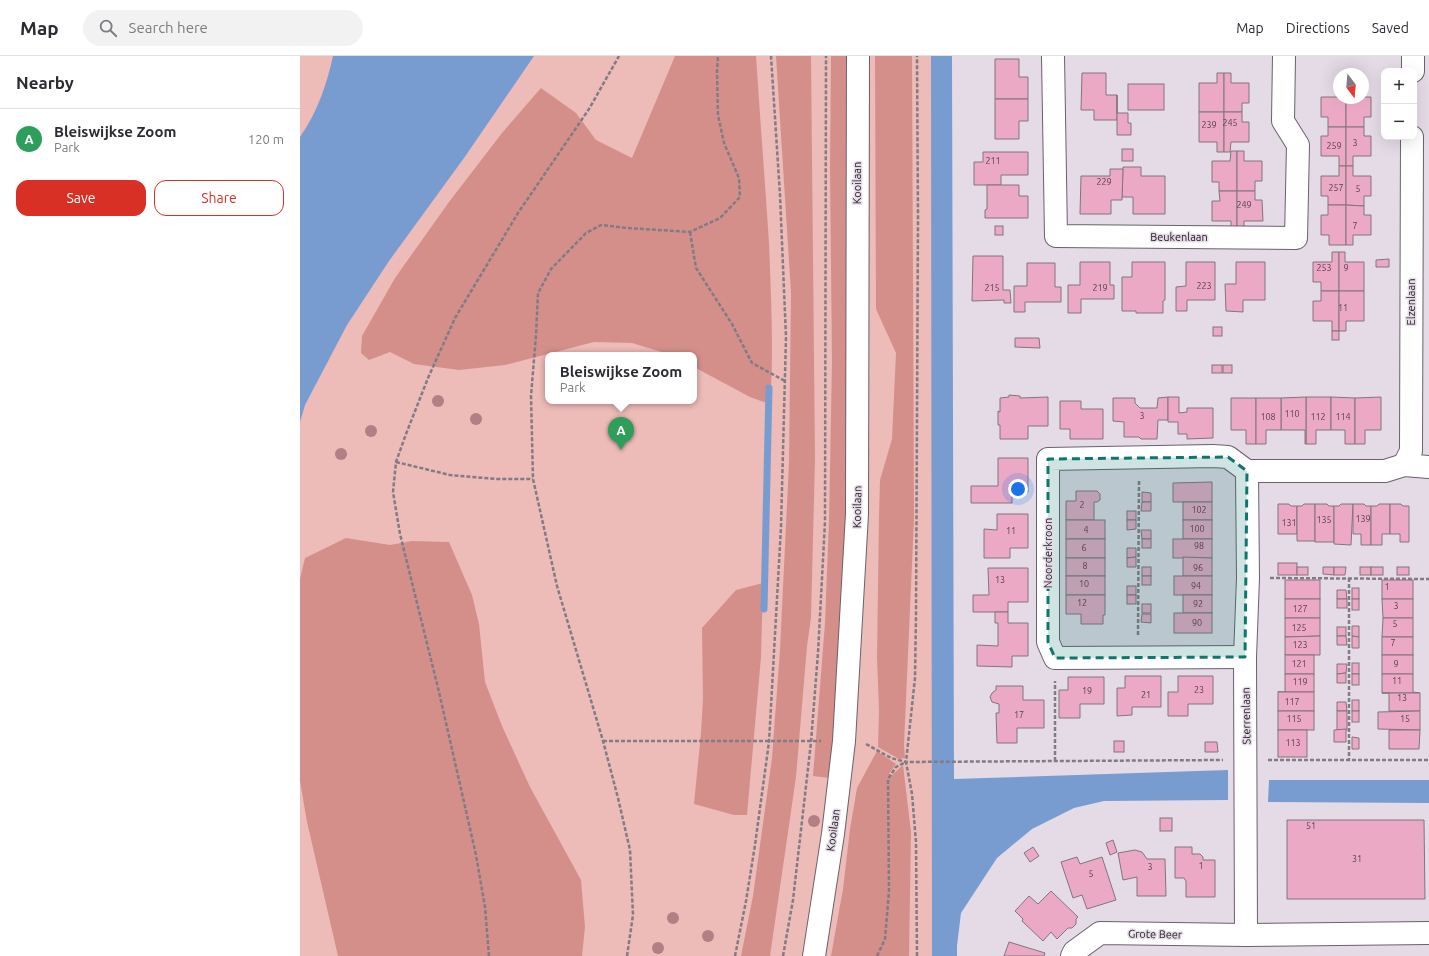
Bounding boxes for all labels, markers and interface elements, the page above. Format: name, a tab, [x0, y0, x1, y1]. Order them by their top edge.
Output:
search box	[83, 10, 363, 46]
text: Map	[20, 17, 59, 39]
icon: search	[97, 17, 119, 39]
text: Search here	[129, 19, 208, 36]
text: Map	[1236, 20, 1264, 36]
text: Directions	[1286, 20, 1350, 36]
text: Saved	[1372, 20, 1409, 36]
north arrow	[1333, 68, 1369, 104]
map controls	[1381, 68, 1417, 140]
button: +	[1381, 68, 1417, 104]
text: Nearby	[16, 73, 74, 92]
button: −	[1381, 104, 1417, 140]
house number: 245	[1222, 118, 1238, 128]
house number: 239	[1201, 120, 1217, 130]
text: Bleiswijkse Zoom	[54, 123, 176, 140]
text: A	[24, 132, 34, 146]
text: 120 m	[248, 132, 284, 146]
house number: 3	[1352, 138, 1358, 148]
text: Park	[54, 140, 80, 154]
house number: 259	[1326, 141, 1342, 151]
house number: 211	[985, 156, 1001, 166]
street label: Kooilaan	[851, 162, 863, 204]
house number: 229	[1096, 177, 1112, 187]
button: Save	[16, 180, 146, 216]
button: Share	[154, 180, 284, 216]
house number: 257	[1328, 183, 1344, 193]
house number: 5	[1355, 184, 1361, 194]
house number: 249	[1236, 200, 1252, 210]
house number: 7	[1352, 221, 1358, 231]
street label: Beukenlaan	[1150, 231, 1208, 243]
house number: 253	[1316, 263, 1332, 273]
house number: 9	[1343, 263, 1349, 273]
street label: Elzenlaan	[1405, 279, 1417, 325]
house number: 223	[1196, 281, 1212, 291]
house number: 215	[984, 283, 1000, 293]
house number: 219	[1092, 283, 1108, 293]
house number: 11	[1338, 303, 1348, 313]
popup	[545, 352, 697, 404]
text: Bleiswijkse Zoom	[560, 363, 682, 380]
text: Park	[560, 380, 586, 394]
house number: 110	[1284, 409, 1300, 419]
house number: 3	[1139, 411, 1145, 421]
house number: 108	[1260, 412, 1276, 422]
house number: 112	[1310, 412, 1326, 422]
house number: 114	[1335, 412, 1351, 422]
pin: A	[608, 417, 634, 450]
your location	[1008, 479, 1028, 499]
street label: Kooilaan	[851, 486, 863, 528]
house number: 2	[1079, 500, 1085, 510]
house number: 102	[1191, 505, 1207, 515]
house number: 139	[1355, 514, 1371, 524]
house number: 135	[1316, 515, 1332, 525]
street label: Noorderkroon	[1042, 518, 1054, 588]
house number: 131	[1281, 518, 1297, 528]
house number: 100	[1189, 524, 1205, 534]
house number: 4	[1083, 525, 1089, 535]
house number: 11	[1006, 526, 1016, 536]
house number: 98	[1194, 541, 1204, 551]
house number: 6	[1081, 543, 1087, 553]
house number: 8	[1082, 561, 1088, 571]
house number: 96	[1193, 563, 1203, 573]
house number: 13	[995, 575, 1005, 585]
house number: 10	[1079, 579, 1089, 589]
house number: 94	[1191, 581, 1201, 591]
house number: 1	[1384, 582, 1390, 592]
house number: 12	[1077, 598, 1087, 608]
house number: 92	[1193, 599, 1203, 609]
house number: 3	[1393, 601, 1399, 611]
house number: 127	[1292, 604, 1308, 614]
house number: 90	[1192, 618, 1202, 628]
house number: 5	[1392, 619, 1398, 629]
house number: 125	[1291, 623, 1307, 633]
house number: 7	[1390, 638, 1396, 648]
house number: 123	[1292, 640, 1308, 650]
house number: 121	[1291, 659, 1307, 669]
house number: 9	[1393, 659, 1399, 669]
house number: 11	[1392, 676, 1402, 686]
house number: 119	[1292, 677, 1308, 687]
house number: 23	[1194, 685, 1204, 695]
house number: 19	[1082, 686, 1092, 696]
street label: Sterrenlaan	[1240, 687, 1252, 745]
house number: 21	[1141, 690, 1151, 700]
house number: 13	[1397, 693, 1407, 703]
house number: 117	[1284, 697, 1300, 707]
house number: 17	[1014, 710, 1024, 720]
house number: 115	[1286, 714, 1302, 724]
house number: 15	[1400, 714, 1410, 724]
house number: 113	[1285, 738, 1301, 748]
street label: Kooilaan	[824, 808, 842, 852]
house number: 51	[1306, 821, 1316, 831]
house number: 31	[1352, 854, 1362, 864]
house number: 1	[1198, 861, 1204, 871]
house number: 3	[1147, 862, 1153, 872]
house number: 5	[1088, 869, 1094, 879]
street label: Grote Beer	[1128, 928, 1183, 940]

